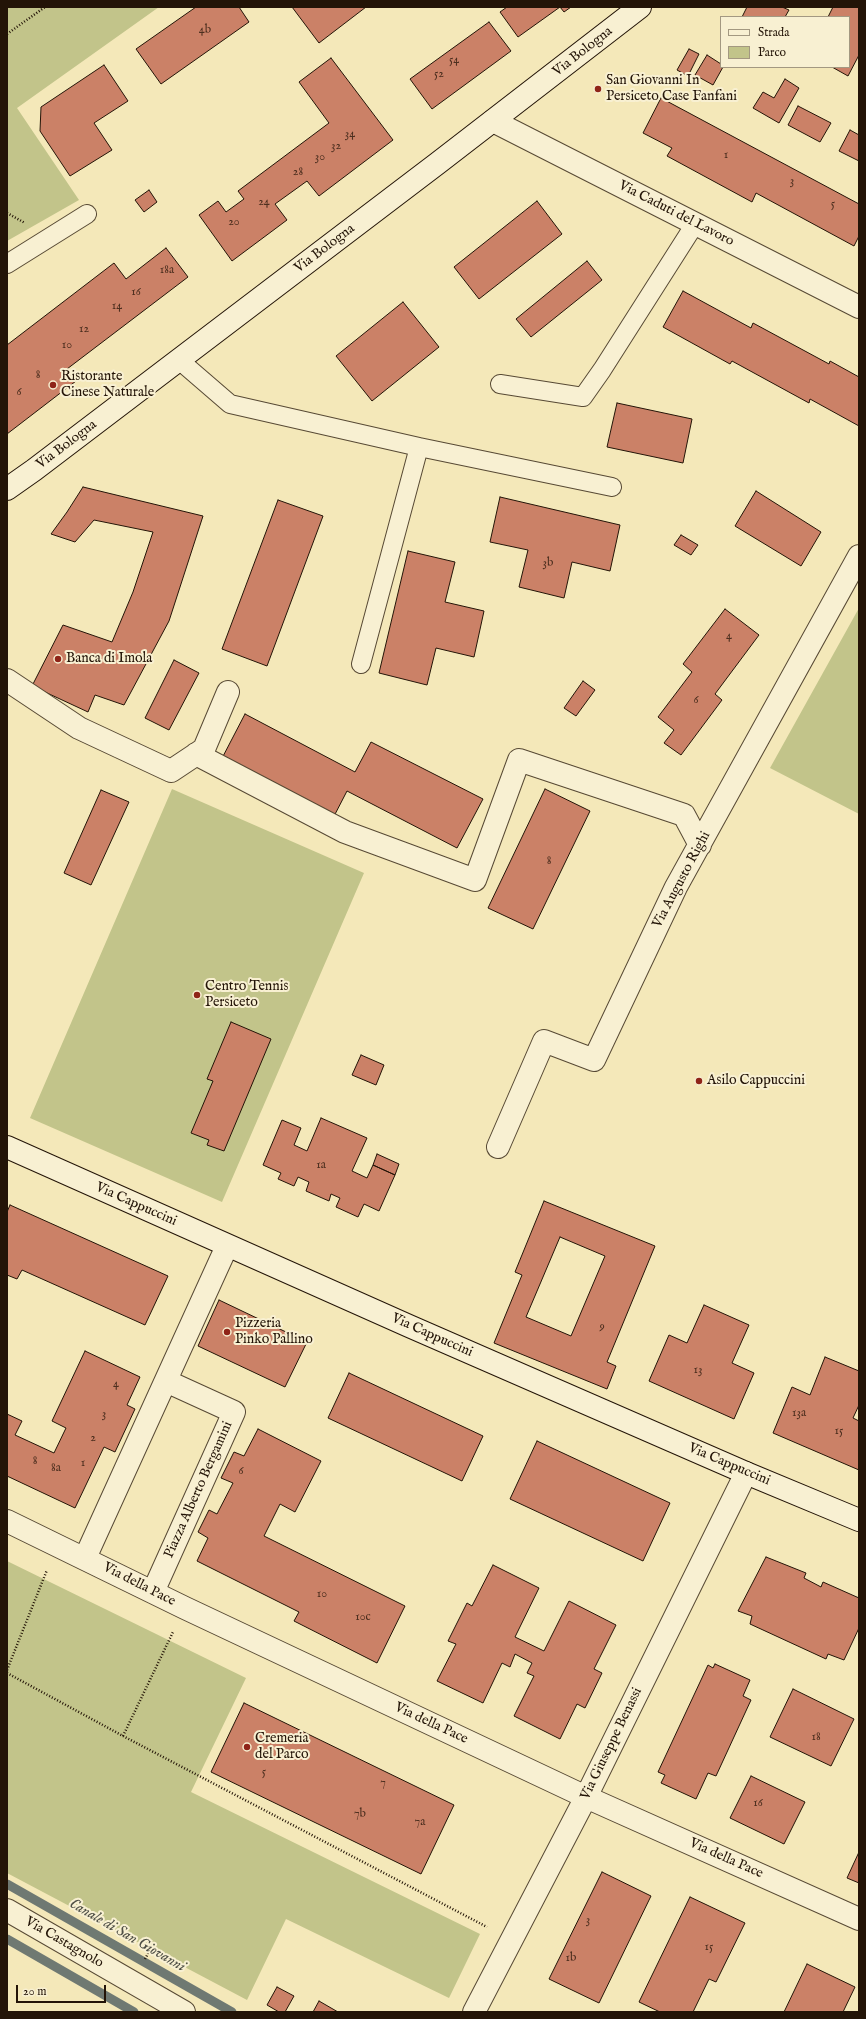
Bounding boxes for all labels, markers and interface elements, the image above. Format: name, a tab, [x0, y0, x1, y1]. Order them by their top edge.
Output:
legend	[720, 16, 850, 68]
street label: Via Bologna	[550, 23, 616, 81]
house number: 4b	[199, 24, 211, 38]
text: Strada	[758, 25, 789, 40]
text: Parco	[758, 45, 786, 60]
house number: 54	[449, 54, 459, 68]
house number: 52	[434, 68, 444, 82]
place label: San Giovanni In Persiceto Case Fanfani	[606, 73, 737, 106]
marker: San Giovanni In Persiceto Case Fanfani	[593, 84, 603, 94]
house number: 34	[345, 128, 355, 142]
house number: 32	[331, 140, 341, 154]
house number: 1	[724, 149, 728, 163]
house number: 30	[315, 151, 325, 165]
house number: 28	[293, 166, 303, 180]
house number: 3	[790, 175, 794, 189]
street label: Via Caduti del Lavoro	[615, 178, 737, 250]
house number: 24	[258, 196, 270, 210]
house number: 5	[831, 198, 835, 212]
house number: 20	[228, 216, 240, 230]
street label: Via Bologna	[292, 221, 358, 277]
house number: 18a	[160, 264, 174, 278]
house number: 16	[131, 286, 141, 300]
house number: 14	[112, 300, 122, 314]
house number: 12	[79, 323, 89, 337]
house number: 10	[62, 339, 72, 353]
house number: 8	[36, 369, 40, 383]
place label: Ristorante Cinese Naturale	[61, 369, 154, 402]
marker: Ristorante Cinese Naturale	[48, 380, 58, 390]
house number: 6	[16, 386, 22, 400]
street label: Via Bologna	[34, 417, 100, 473]
house number: 3b	[543, 557, 553, 571]
house number: 4	[726, 630, 732, 644]
place label: Banca di Imola	[66, 651, 152, 667]
marker: Banca di Imola	[53, 654, 63, 664]
house number: 6	[693, 694, 699, 708]
street label: Via Augusto Righi	[649, 829, 715, 931]
house number: 8	[547, 855, 551, 869]
place label: Centro Tennis Persiceto	[205, 979, 288, 1012]
marker: Centro Tennis Persiceto	[192, 990, 202, 1000]
place label: Asilo Cappuccini	[707, 1073, 805, 1089]
marker: Asilo Cappuccini	[694, 1076, 704, 1086]
house number: 1a	[316, 1159, 326, 1173]
street label: Via Cappuccini	[93, 1180, 179, 1230]
street label: Via Cappuccini	[389, 1311, 475, 1361]
place label: Pizzeria Pinko Pallino	[235, 1316, 313, 1348]
house number: 9	[599, 1321, 605, 1335]
marker: Pizzeria Pinko Pallino	[222, 1327, 232, 1337]
house number: 13	[694, 1364, 702, 1378]
house number: 4	[113, 1378, 119, 1392]
house number: 13a	[792, 1407, 806, 1421]
house number: 3	[102, 1408, 106, 1422]
street label: Piazza Alberto Bergamini	[161, 1419, 237, 1561]
house number: 15	[835, 1425, 843, 1439]
house number: 2	[90, 1432, 96, 1446]
street label: Via Cappuccini	[685, 1440, 773, 1490]
house number: 8	[33, 1455, 37, 1469]
house number: 1	[81, 1457, 85, 1471]
house number: 8a	[51, 1462, 61, 1476]
house number: 6	[238, 1465, 244, 1479]
street label: Via della Pace	[100, 1560, 178, 1610]
house number: 10	[317, 1588, 327, 1602]
house number: 10c	[355, 1611, 371, 1625]
street label: Via Giuseppe Benassi	[578, 1685, 646, 1803]
street label: Via della Pace	[392, 1700, 470, 1748]
place label: Cremeria del Parco	[255, 1731, 309, 1764]
house number: 18	[811, 1731, 821, 1745]
marker: Cremeria del Parco	[242, 1742, 252, 1752]
house number: 5	[262, 1766, 266, 1780]
house number: 7	[380, 1777, 386, 1791]
house number: 16	[753, 1797, 763, 1811]
house number: 7b	[354, 1808, 366, 1822]
house number: 7a	[415, 1816, 425, 1830]
street label: Via della Pace	[686, 1835, 766, 1883]
water label: Canale di San Giovanni	[66, 1895, 188, 1977]
street label: Via Castagnolo	[22, 1914, 106, 1972]
house number: 3	[586, 1914, 590, 1928]
house number: 15	[705, 1941, 713, 1955]
house number: 1b	[566, 1952, 576, 1966]
scale bar	[18, 1977, 108, 2003]
text: 20 m	[23, 1984, 46, 1999]

